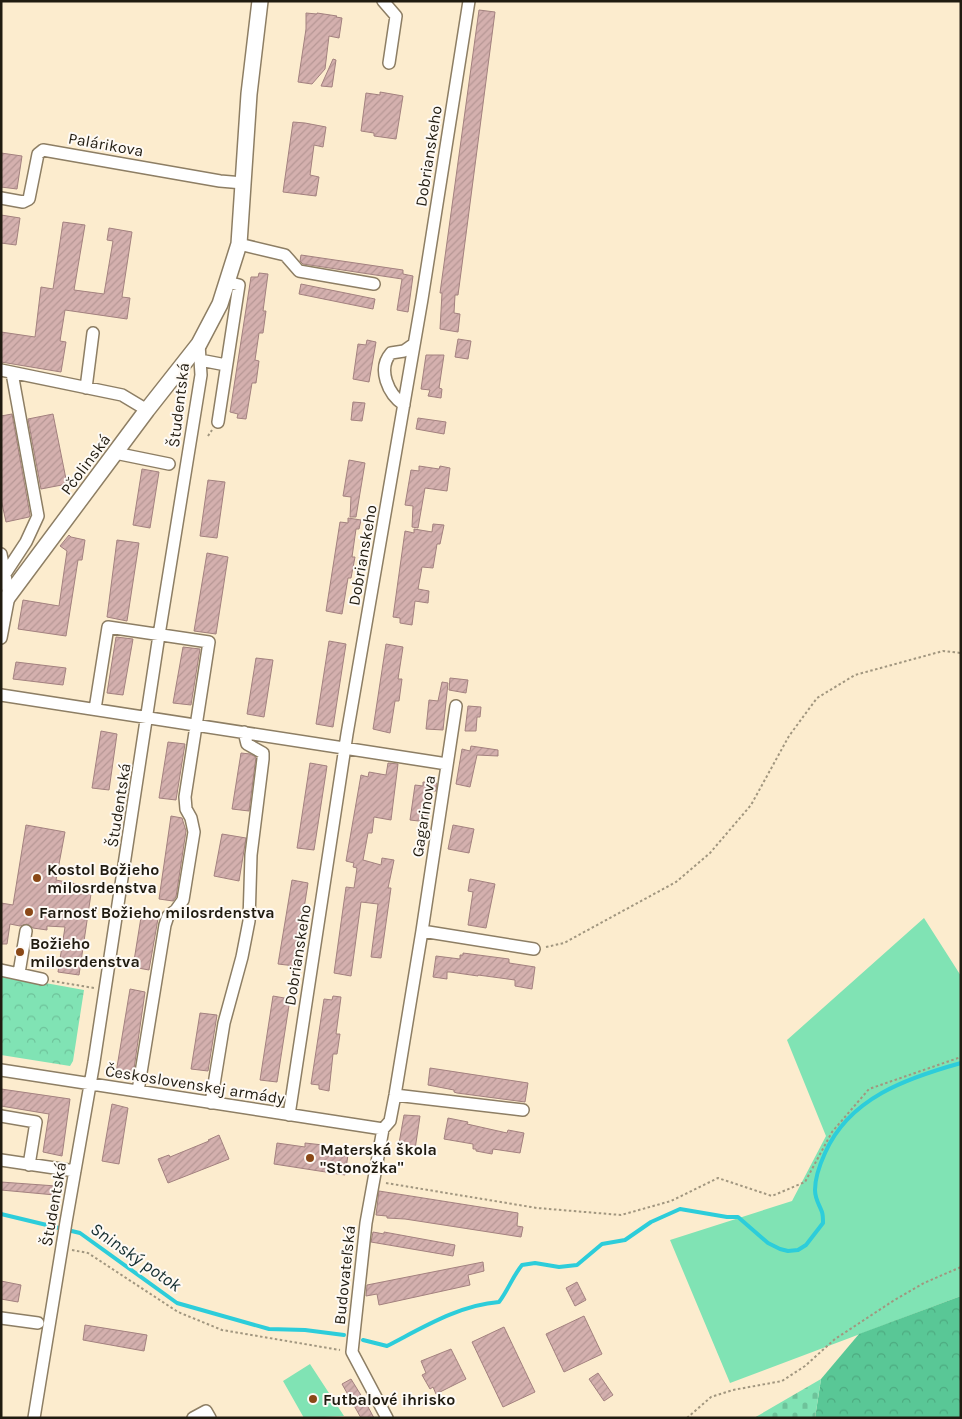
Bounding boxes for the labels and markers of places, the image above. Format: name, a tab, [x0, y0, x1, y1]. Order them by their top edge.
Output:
place label: Kostol Božieho milosrdenstva	[47, 860, 159, 897]
marker: Kostol Božieho milosrdenstva	[31, 872, 43, 884]
place label: Farnosť Božieho milosrdenstva	[39, 903, 275, 922]
marker: Farnosť Božieho milosrdenstva	[23, 906, 35, 918]
place label: Božieho milosrdenstva	[30, 934, 140, 971]
marker: Božieho milosrdenstva	[14, 946, 26, 958]
place label: Materská škola "Stonožka"	[320, 1140, 437, 1177]
marker: Materská škola "Stonožka"	[304, 1152, 316, 1164]
place label: Futbalové ihrisko	[323, 1390, 455, 1409]
marker: Futbalové ihrisko	[307, 1393, 319, 1405]

